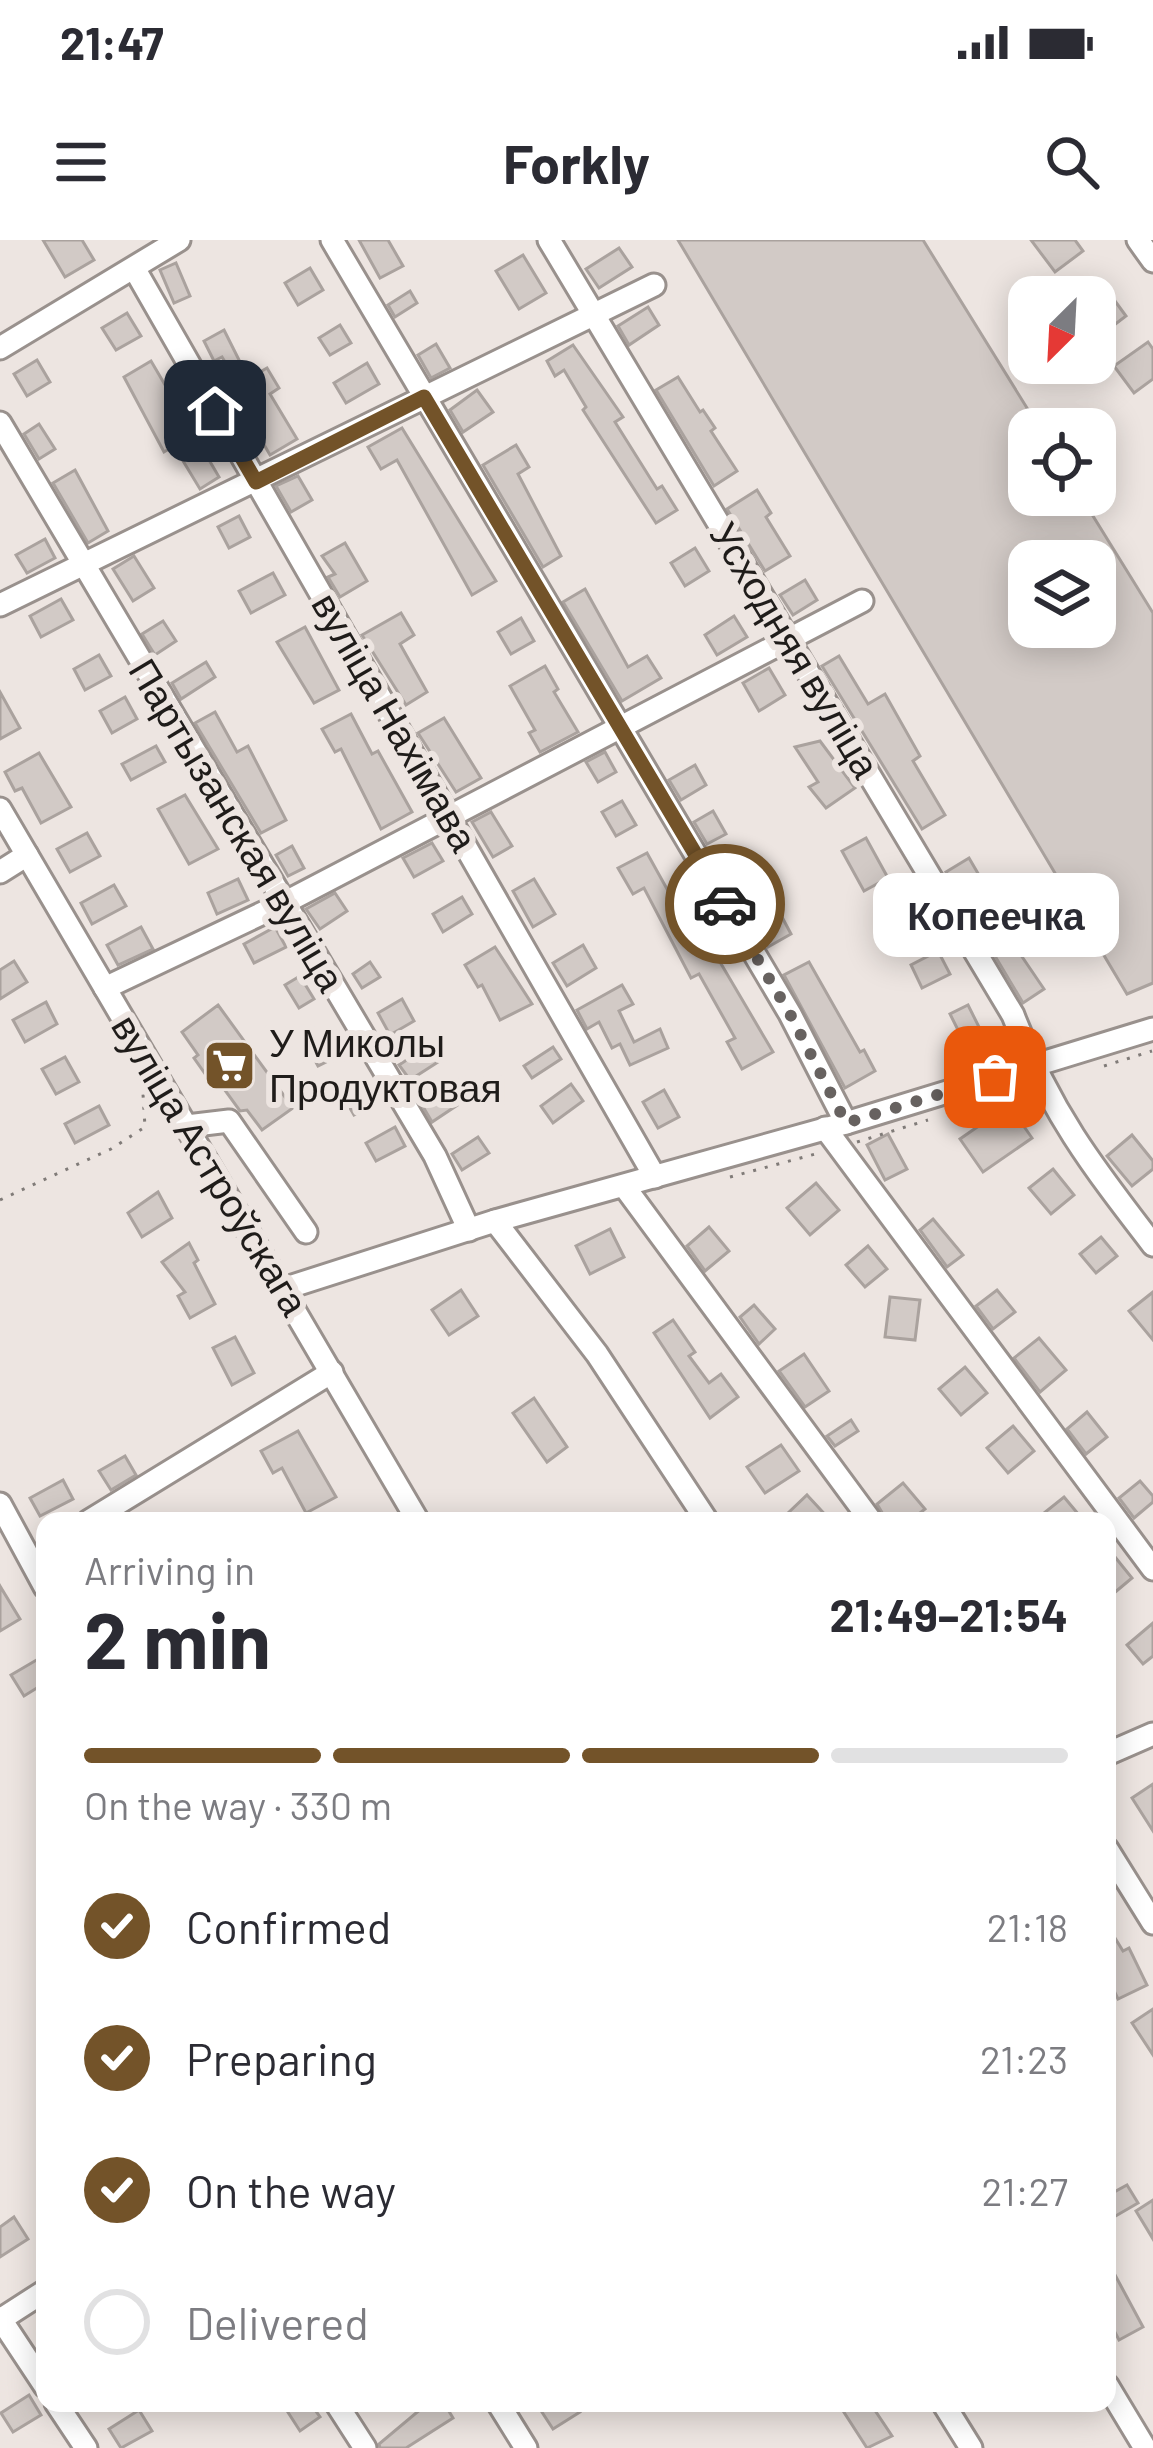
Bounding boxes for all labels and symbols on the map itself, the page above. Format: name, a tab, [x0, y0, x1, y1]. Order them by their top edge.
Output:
north arrow	[1008, 276, 1116, 384]
pin	[164, 360, 266, 462]
street label: Усходняя вуліца	[701, 513, 891, 786]
street label: вуліца Нахімава	[303, 584, 489, 859]
street label: Партызанская вуліца	[120, 649, 356, 999]
courier	[665, 844, 785, 964]
callout: Копеечка	[872, 873, 1118, 957]
street label: вуліца Астроўскага	[103, 1005, 320, 1323]
place label: У Миколы Продуктовая	[269, 1018, 502, 1110]
pin	[944, 1026, 1046, 1128]
supermarket icon: У Миколы Продуктовая	[202, 1037, 258, 1093]

